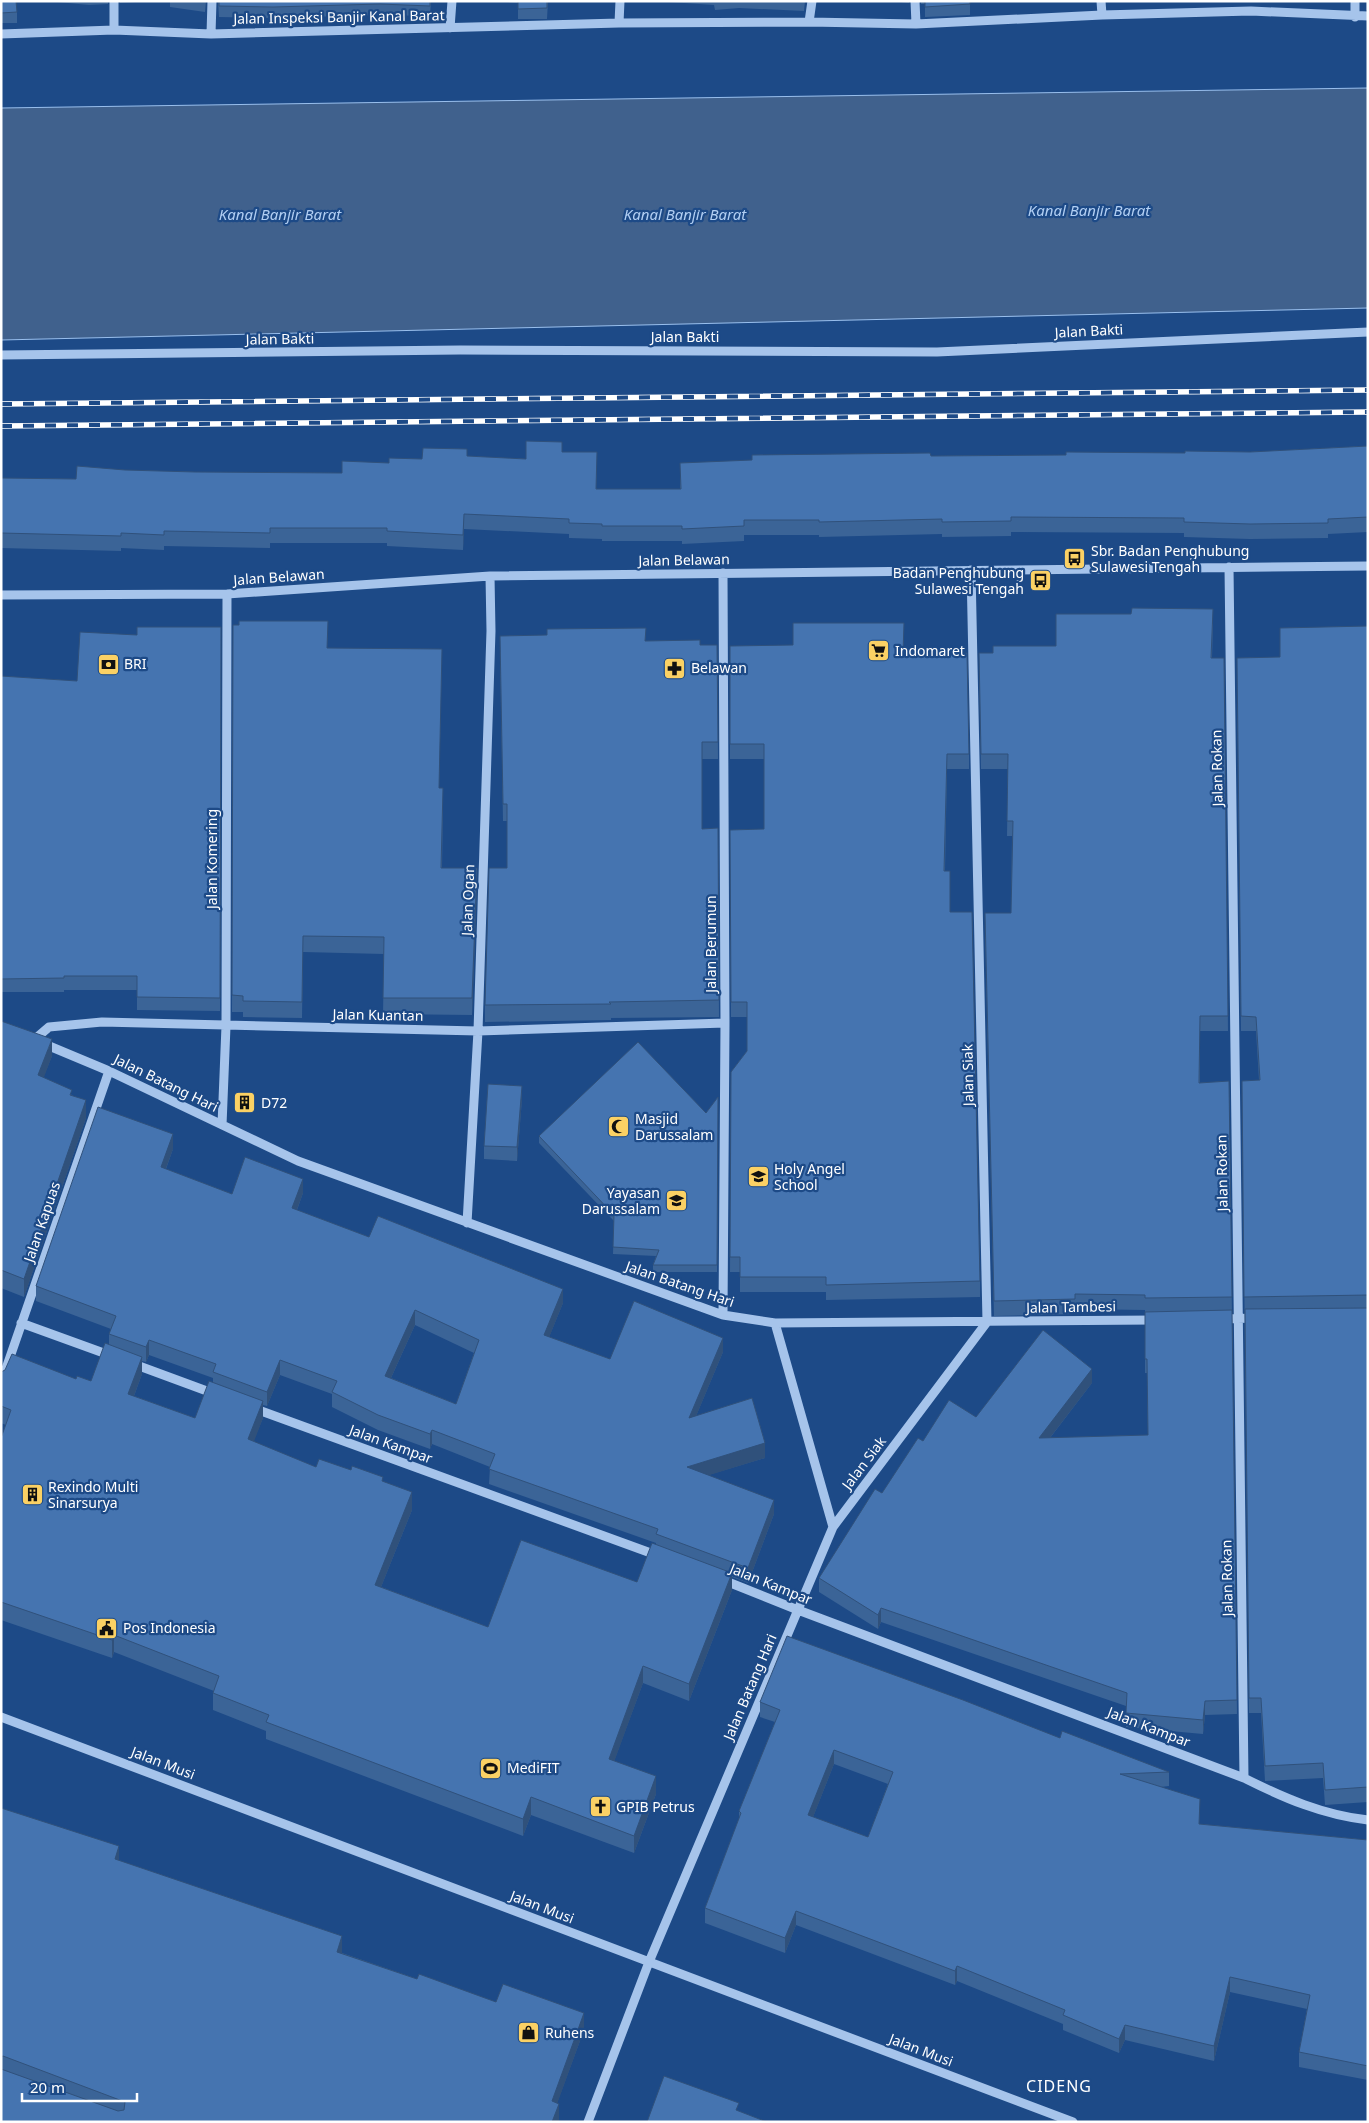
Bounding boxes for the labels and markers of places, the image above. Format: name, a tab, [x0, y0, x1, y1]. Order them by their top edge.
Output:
place label: Sbr. Badan Penghubung Sulawesi Tengah	[1091, 541, 1249, 576]
bus stop icon: Sbr. Badan Penghubung Sulawesi Tengah	[1063, 547, 1087, 571]
place label: Badan Penghubung Sulawesi Tengah	[893, 563, 1024, 598]
bus stop icon: Badan Penghubung Sulawesi Tengah	[1028, 569, 1052, 593]
supermarket icon: Indomaret	[867, 639, 891, 663]
place label: Indomaret	[895, 641, 965, 660]
bank icon: BRI	[96, 652, 120, 676]
place label: BRI	[124, 654, 147, 673]
pharmacy icon: Belawan	[663, 656, 687, 680]
place label: Belawan	[691, 658, 747, 677]
building icon: D72	[233, 1091, 257, 1115]
place label: D72	[261, 1093, 287, 1112]
place label: Masjid Darussalam	[635, 1109, 713, 1144]
mosque icon: Masjid Darussalam	[607, 1115, 631, 1139]
place label: Holy Angel School	[774, 1159, 845, 1194]
school or university icon: Holy Angel School	[746, 1165, 770, 1189]
place label: Yayasan Darussalam	[582, 1183, 660, 1218]
school or university icon: Yayasan Darussalam	[664, 1189, 688, 1213]
place label: Rexindo Multi Sinarsurya	[48, 1477, 138, 1512]
building icon: Rexindo Multi Sinarsurya	[20, 1483, 44, 1507]
public building icon: Pos Indonesia	[95, 1616, 119, 1640]
place label: Pos Indonesia	[123, 1618, 215, 1637]
sports icon: MediFIT	[479, 1756, 503, 1780]
place label: MediFIT	[507, 1758, 560, 1777]
church icon: GPIB Petrus	[588, 1795, 612, 1819]
place label: GPIB Petrus	[616, 1797, 695, 1816]
shop icon: Ruhens	[517, 2021, 541, 2045]
place label: Ruhens	[545, 2023, 595, 2042]

